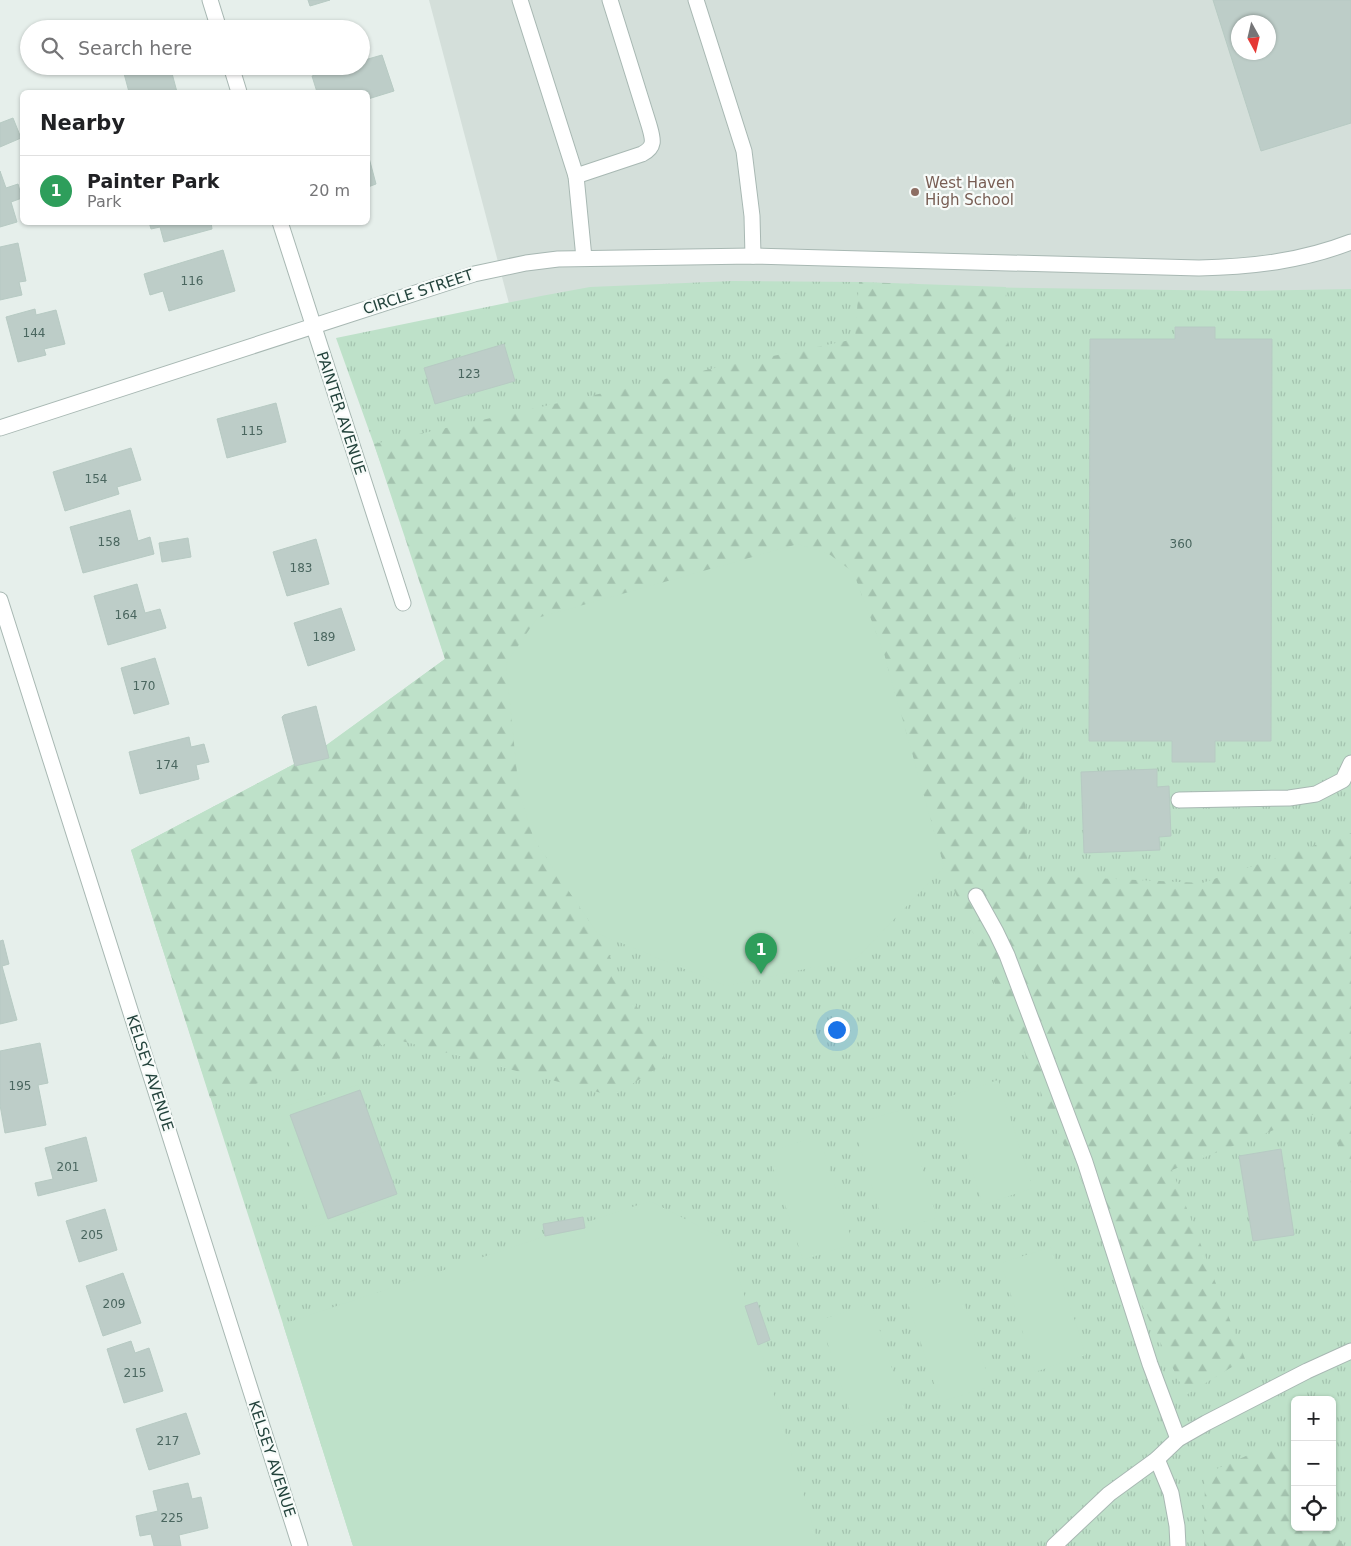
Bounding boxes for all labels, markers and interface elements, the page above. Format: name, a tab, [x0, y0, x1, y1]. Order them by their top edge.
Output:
north arrow	[1231, 15, 1276, 60]
search box	[20, 20, 370, 75]
icon: search	[38, 34, 66, 62]
text: Search here	[78, 37, 192, 59]
text: Nearby	[40, 111, 125, 135]
text: Painter Park	[87, 170, 219, 192]
place label: West Haven High School	[925, 174, 1015, 209]
text: 1	[50, 181, 62, 200]
text: 20 m	[309, 181, 350, 200]
marker: West Haven High School	[909, 186, 921, 198]
text: Park	[87, 192, 122, 211]
street label: CIRCLE STREET	[361, 265, 476, 318]
house number: 116	[181, 274, 203, 288]
house number: 144	[23, 326, 45, 340]
street label: PAINTER AVENUE	[313, 349, 369, 477]
house number: 123	[458, 367, 480, 381]
house number: 115	[241, 424, 263, 438]
house number: 154	[85, 472, 107, 486]
house number: 158	[98, 535, 120, 549]
house number: 360	[1170, 537, 1192, 551]
house number: 183	[290, 561, 312, 575]
house number: 164	[115, 608, 137, 622]
house number: 189	[313, 630, 335, 644]
house number: 170	[133, 679, 155, 693]
house number: 174	[156, 758, 178, 772]
pin: 1	[745, 933, 777, 974]
street label: KELSEY AVENUE	[123, 1013, 177, 1133]
your location	[824, 1017, 850, 1043]
house number: 195	[9, 1079, 31, 1093]
house number: 201	[57, 1160, 79, 1174]
house number: 205	[81, 1228, 103, 1242]
house number: 209	[103, 1297, 125, 1311]
house number: 215	[124, 1366, 146, 1380]
map controls	[1291, 1396, 1336, 1531]
button: +	[1291, 1396, 1336, 1441]
street label: KELSEY AVENUE	[245, 1399, 299, 1519]
house number: 217	[157, 1434, 179, 1448]
button: −	[1291, 1441, 1336, 1486]
button: locate	[1291, 1486, 1336, 1531]
house number: 225	[161, 1511, 183, 1525]

